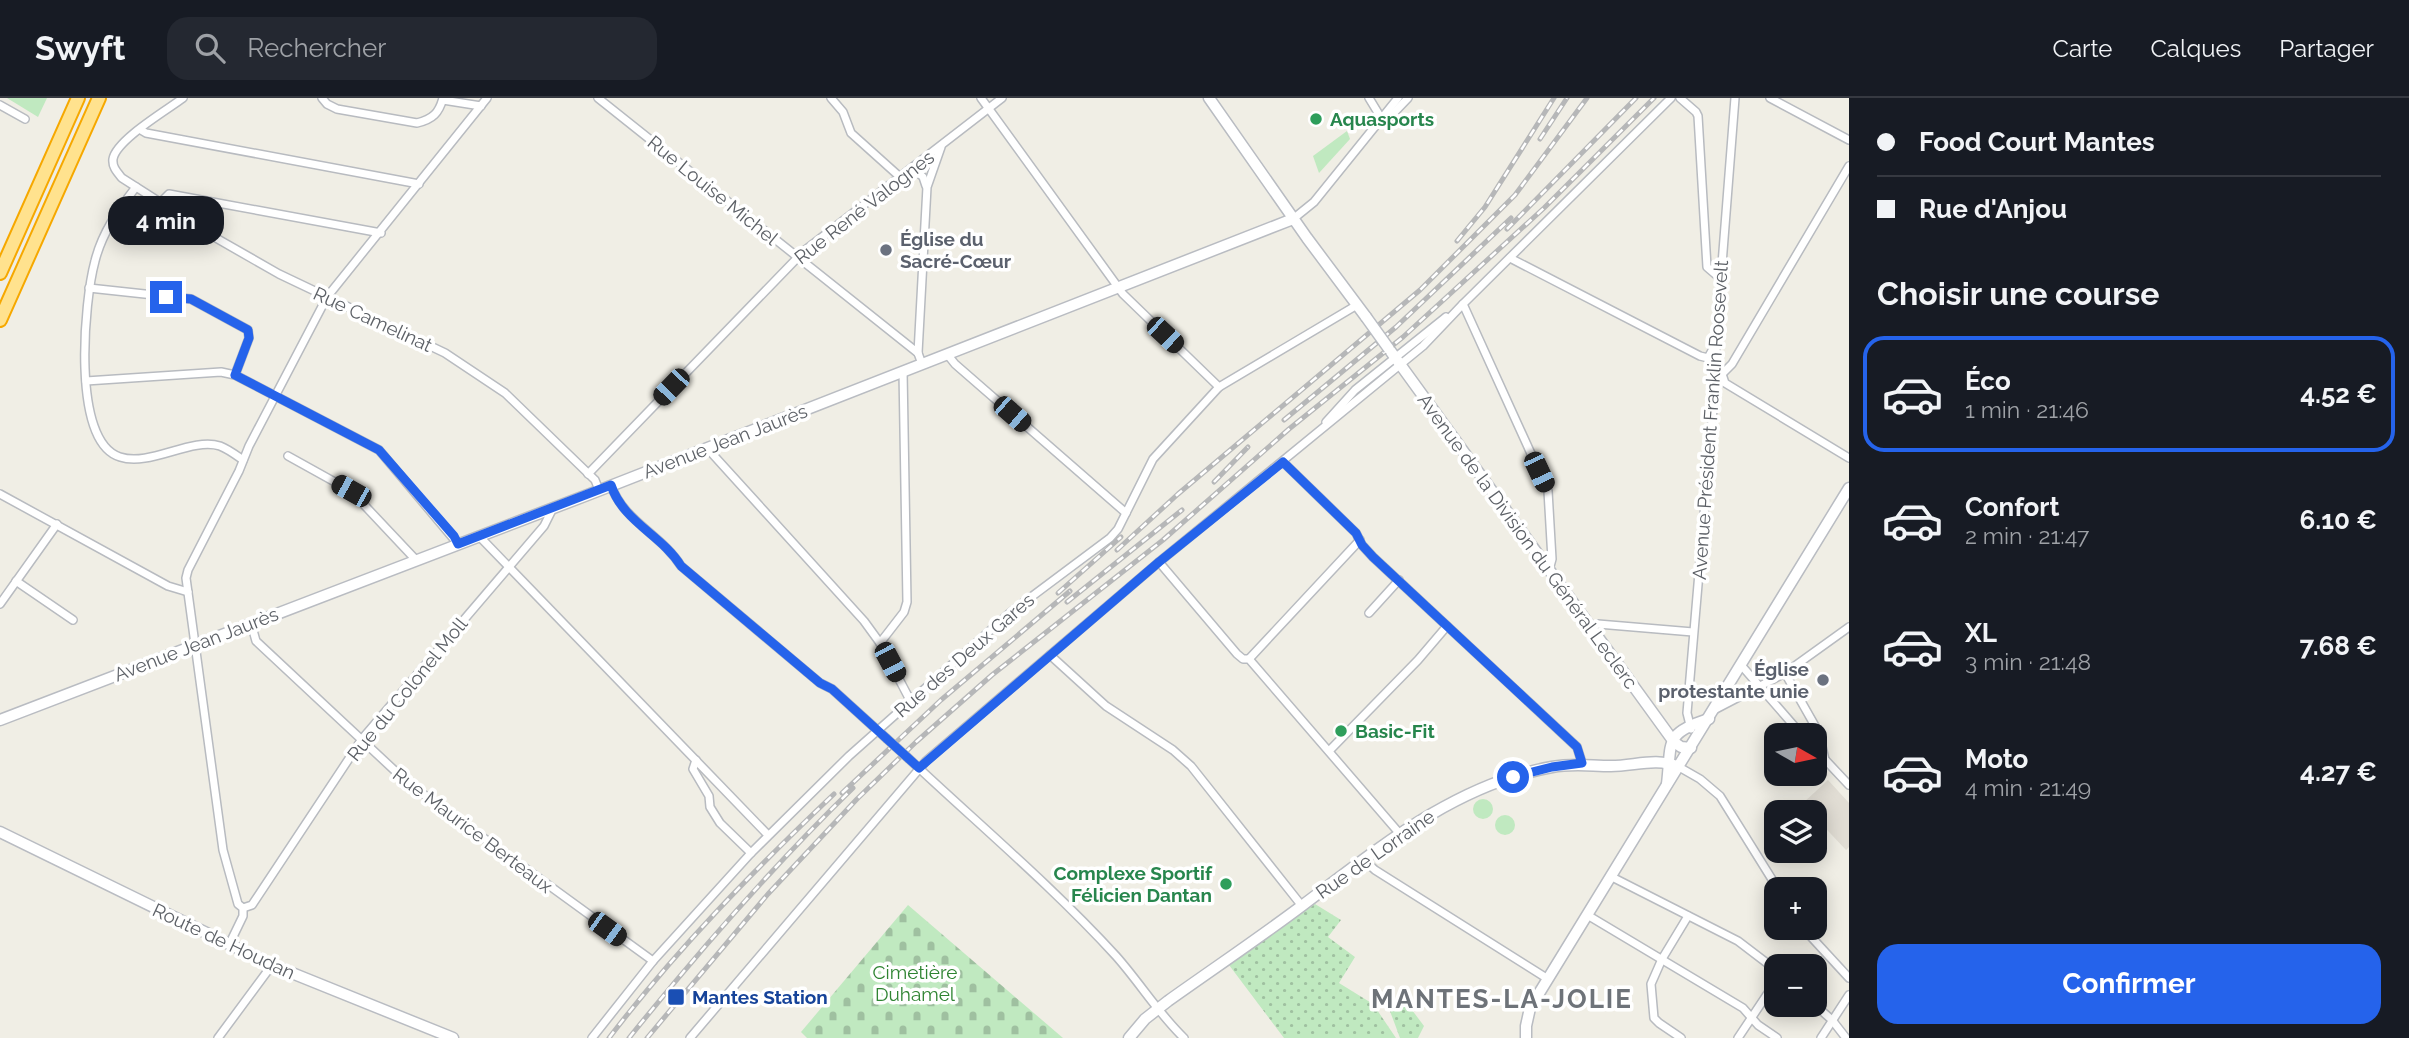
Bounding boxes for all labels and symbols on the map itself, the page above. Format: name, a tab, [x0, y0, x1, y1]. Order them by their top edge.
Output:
place label: Aquasports	[1330, 108, 1434, 130]
marker: Aquasports	[1308, 111, 1324, 127]
street label: Rue Louise Michel	[644, 131, 783, 250]
street label: Rue René Valognes	[790, 146, 938, 268]
callout: 4 min	[108, 195, 224, 244]
place label: Église du Sacré-Cœur	[900, 228, 1012, 272]
marker: Église du Sacré-Cœur	[878, 242, 894, 258]
street label: Avenue Président Franklin Roosevelt	[1688, 259, 1732, 581]
route end	[150, 281, 182, 313]
street label: Rue Camelinat	[310, 282, 436, 356]
car	[1143, 313, 1188, 357]
car	[649, 365, 694, 409]
street label: Avenue de la Division du Général Leclerc	[1414, 389, 1642, 693]
car	[990, 392, 1035, 436]
street label: Avenue Jean Jaurès	[640, 400, 810, 482]
car	[1521, 449, 1558, 495]
car	[328, 472, 375, 510]
street label: Rue des Deux Gares	[890, 588, 1038, 722]
street label: Avenue Jean Jaurès	[111, 603, 281, 685]
street label: Rue du Colonel Moll	[342, 612, 472, 765]
car	[871, 639, 910, 685]
place label: Église protestante unie	[1658, 658, 1809, 702]
marker: Église protestante unie	[1815, 672, 1831, 688]
place label: Basic-Fit	[1355, 720, 1435, 742]
marker: Basic-Fit	[1333, 723, 1349, 739]
north arrow	[1764, 723, 1827, 786]
route start	[1497, 761, 1529, 793]
street label: Rue Maurice Berteaux	[389, 763, 557, 897]
street label: Rue de Lorraine	[1312, 805, 1438, 903]
place label: Complexe Sportif Félicien Dantan	[1053, 862, 1213, 906]
marker: Complexe Sportif Félicien Dantan	[1218, 876, 1234, 892]
street label: Route de Houdan	[149, 898, 299, 984]
car	[584, 908, 631, 950]
park label: Cimetière Duhamel	[873, 961, 957, 1005]
district label: MANTES-LA-JOLIE	[1371, 984, 1633, 1014]
place label: Mantes Station	[692, 986, 828, 1008]
marker: Mantes Station	[666, 987, 686, 1007]

